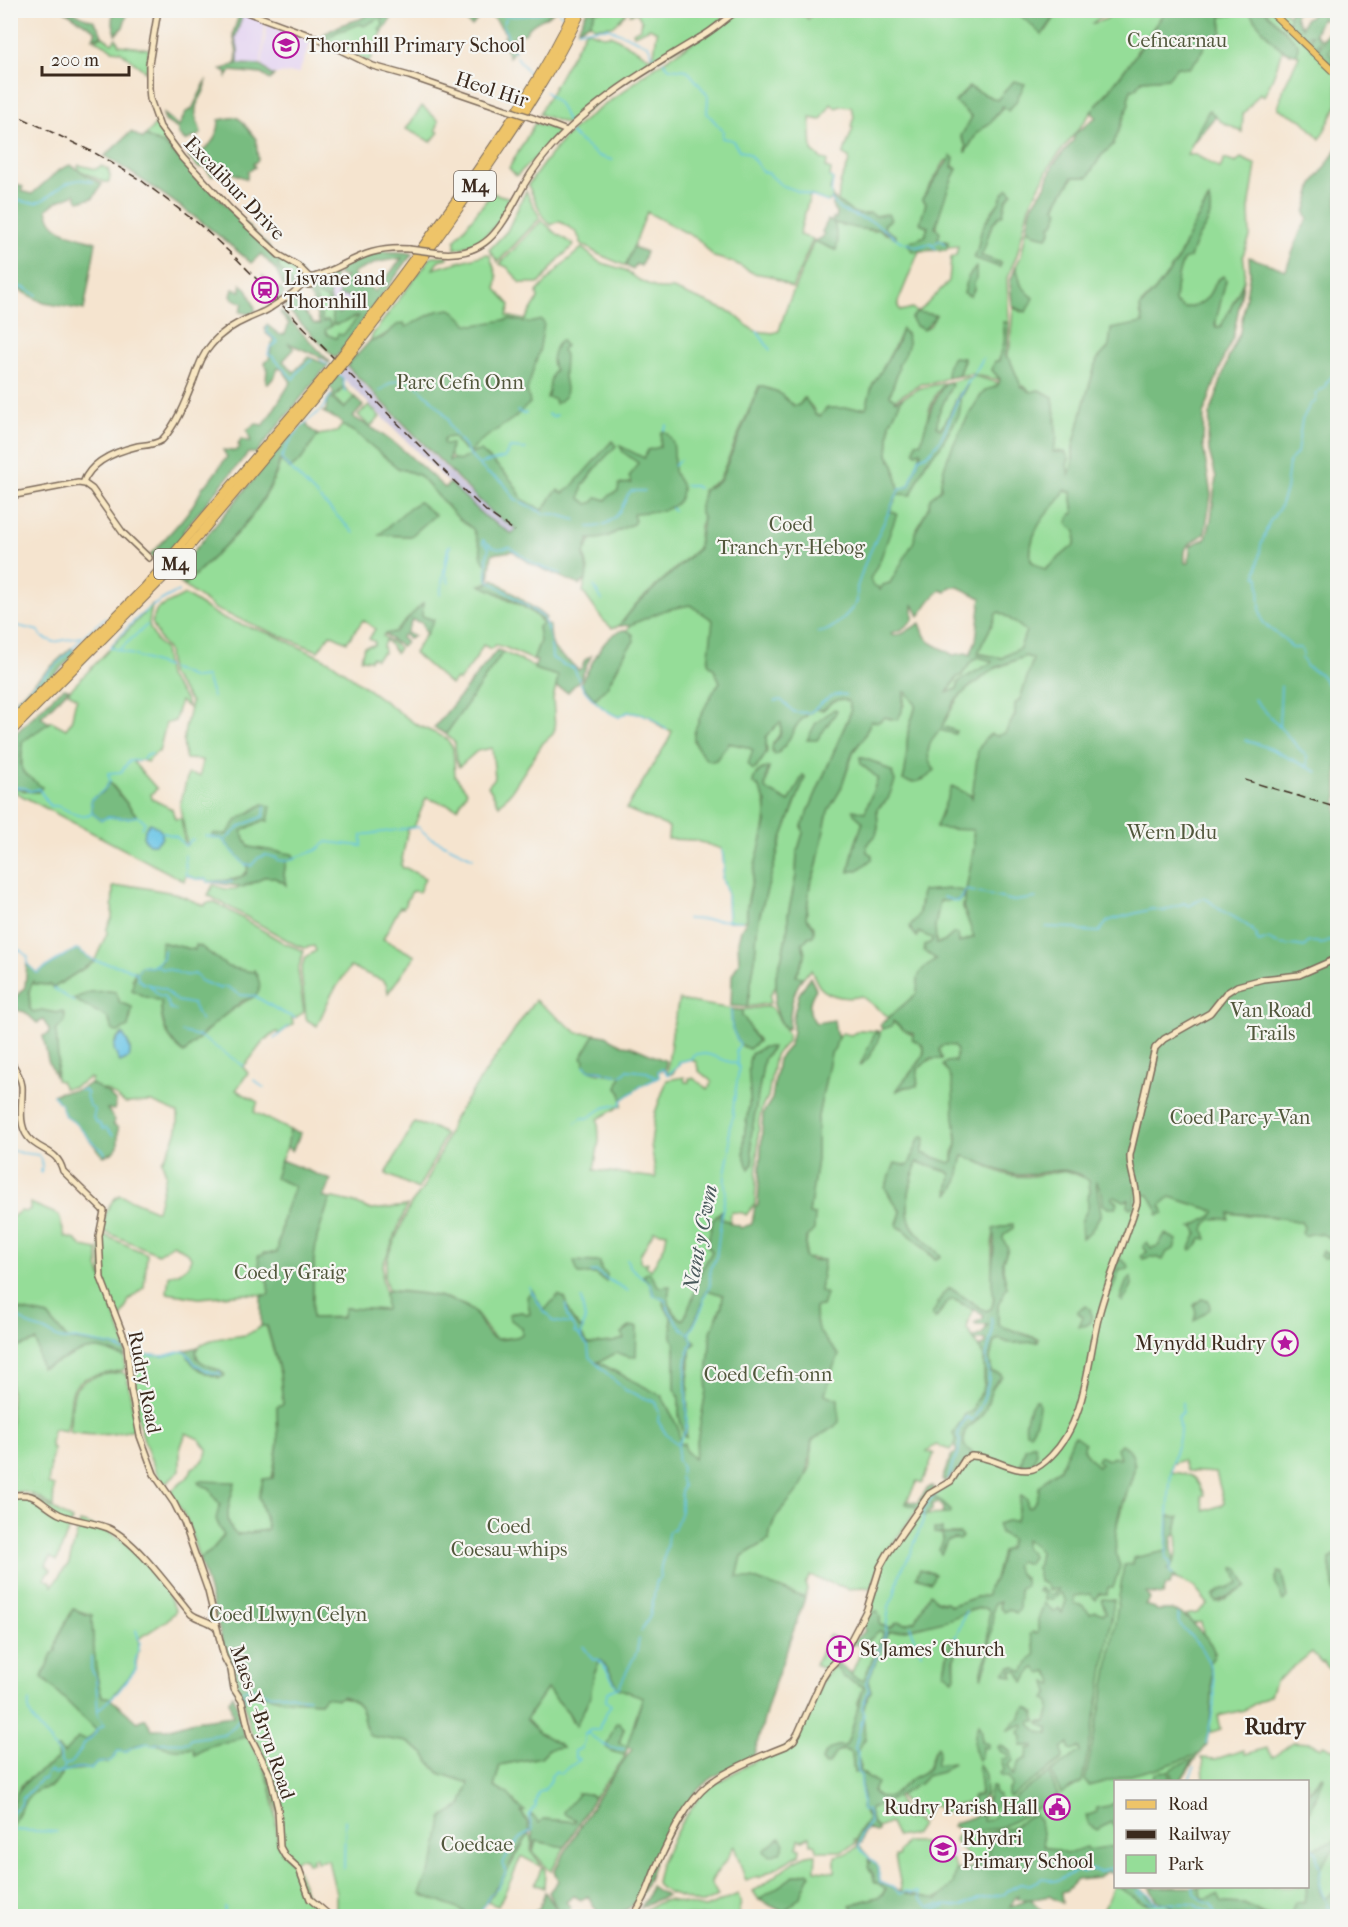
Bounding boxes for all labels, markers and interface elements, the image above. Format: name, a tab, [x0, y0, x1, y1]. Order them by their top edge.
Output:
park label: Cefncarnau	[1127, 29, 1228, 52]
school or university icon: Thornhill Primary School	[271, 30, 301, 60]
place label: Thornhill Primary School	[306, 34, 526, 57]
scale bar	[42, 39, 129, 77]
text: 200 m	[51, 50, 99, 71]
street label: Heol Hir	[452, 67, 532, 112]
street label: Excalibur Drive	[179, 132, 290, 245]
road number: M4	[454, 171, 496, 201]
place label: Lisvane and Thornhill	[284, 267, 387, 313]
station icon: Lisvane and Thornhill	[250, 275, 280, 305]
park label: Parc Cefn Onn	[396, 371, 524, 394]
park label: Coed Tranch-yr-Hebog	[717, 513, 865, 559]
road number: M4	[154, 549, 196, 579]
park label: Wern Ddu	[1126, 821, 1218, 844]
park label: Van Road Trails	[1229, 999, 1313, 1045]
park label: Coed Parc-y-Van	[1170, 1106, 1311, 1129]
water label: Nant y Cwm	[678, 1182, 722, 1294]
park label: Coed y Graig	[234, 1261, 346, 1284]
place icon: Mynydd Rudry	[1270, 1328, 1300, 1358]
street label: Rudry Road	[123, 1329, 166, 1437]
place label: Mynydd Rudry	[1135, 1332, 1267, 1355]
park label: Coed Cefn-onn	[704, 1363, 833, 1386]
park label: Coed Coesau-whips	[451, 1515, 567, 1561]
park label: Coed Llwyn Celyn	[209, 1603, 367, 1626]
church icon: St James' Church	[825, 1634, 855, 1664]
place label: St James' Church	[860, 1638, 1005, 1661]
street label: Maes-Y-Bryn Road	[225, 1642, 300, 1803]
district label: Rudry	[1244, 1714, 1307, 1740]
legend	[1114, 1780, 1309, 1888]
public building icon: Rudry Parish Hall	[1042, 1792, 1072, 1822]
text: Road	[1168, 1794, 1208, 1815]
place label: Rudry Parish Hall	[884, 1796, 1038, 1819]
text: Railway	[1168, 1824, 1232, 1845]
place label: Rhydri Primary School	[962, 1827, 1094, 1873]
park label: Coedcae	[441, 1833, 513, 1856]
school or university icon: Rhydri Primary School	[928, 1834, 958, 1864]
text: Park	[1168, 1854, 1205, 1875]

